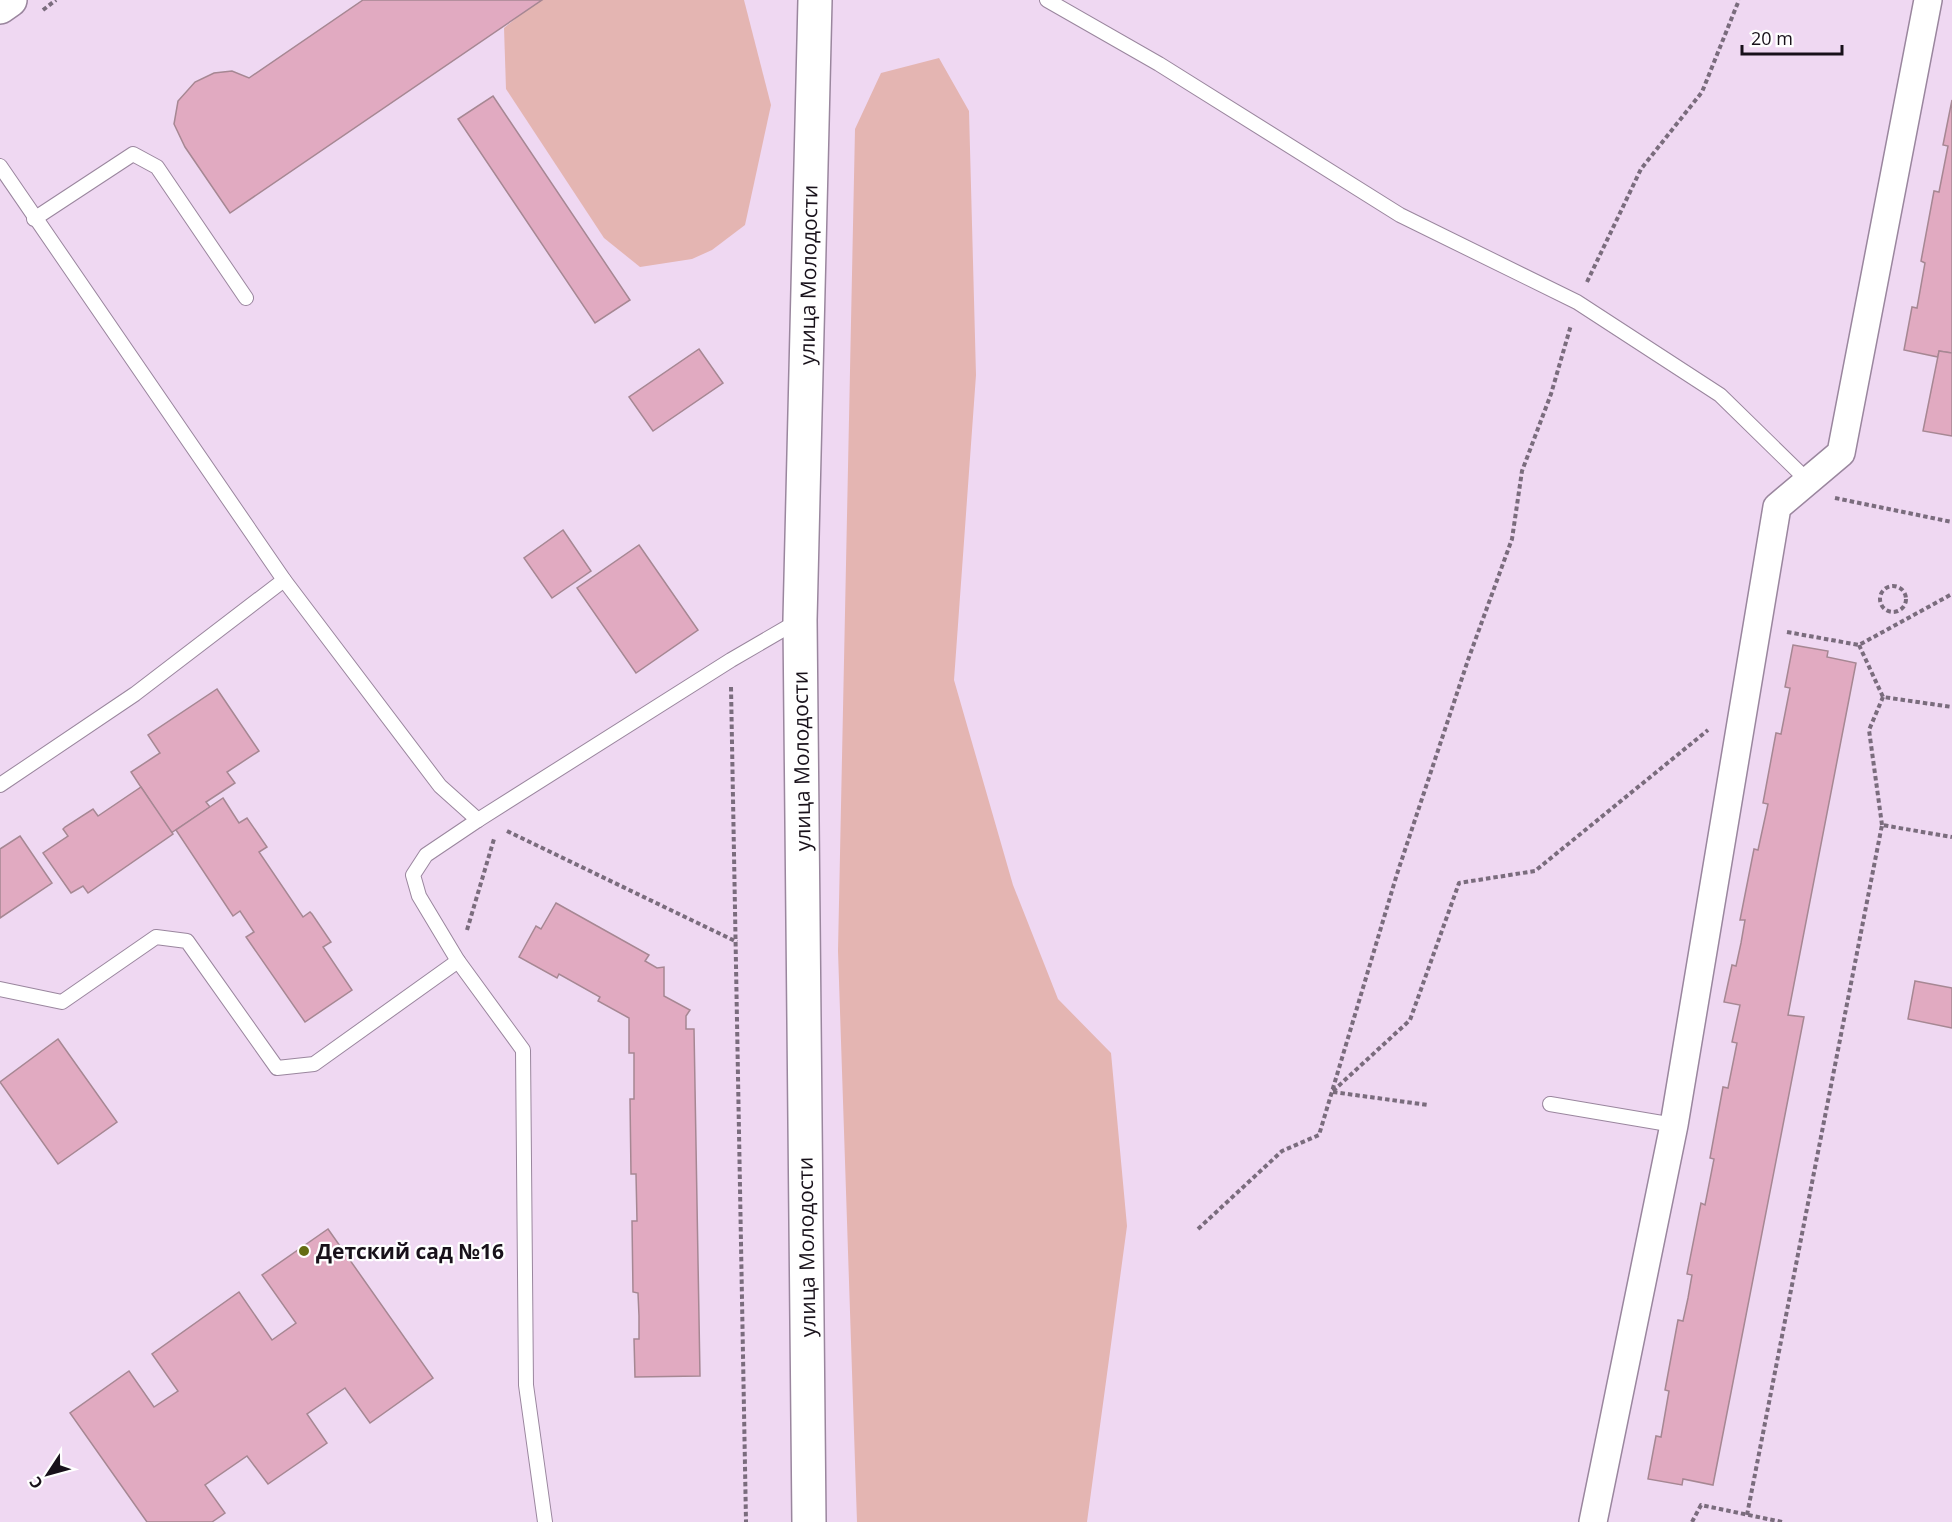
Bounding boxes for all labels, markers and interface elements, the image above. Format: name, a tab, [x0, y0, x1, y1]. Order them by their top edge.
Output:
scale bar	[1742, 18, 1842, 56]
text: 20 m	[1751, 26, 1793, 50]
street label: улица Молодости	[792, 185, 824, 365]
street label: улица Молодости	[785, 671, 817, 851]
street label: улица Молодости	[790, 1157, 822, 1337]
place label: Детский сад №16	[316, 1237, 504, 1265]
marker: Детский сад №16	[297, 1244, 311, 1258]
north arrow	[18, 1444, 78, 1504]
text: С	[24, 1472, 48, 1493]

